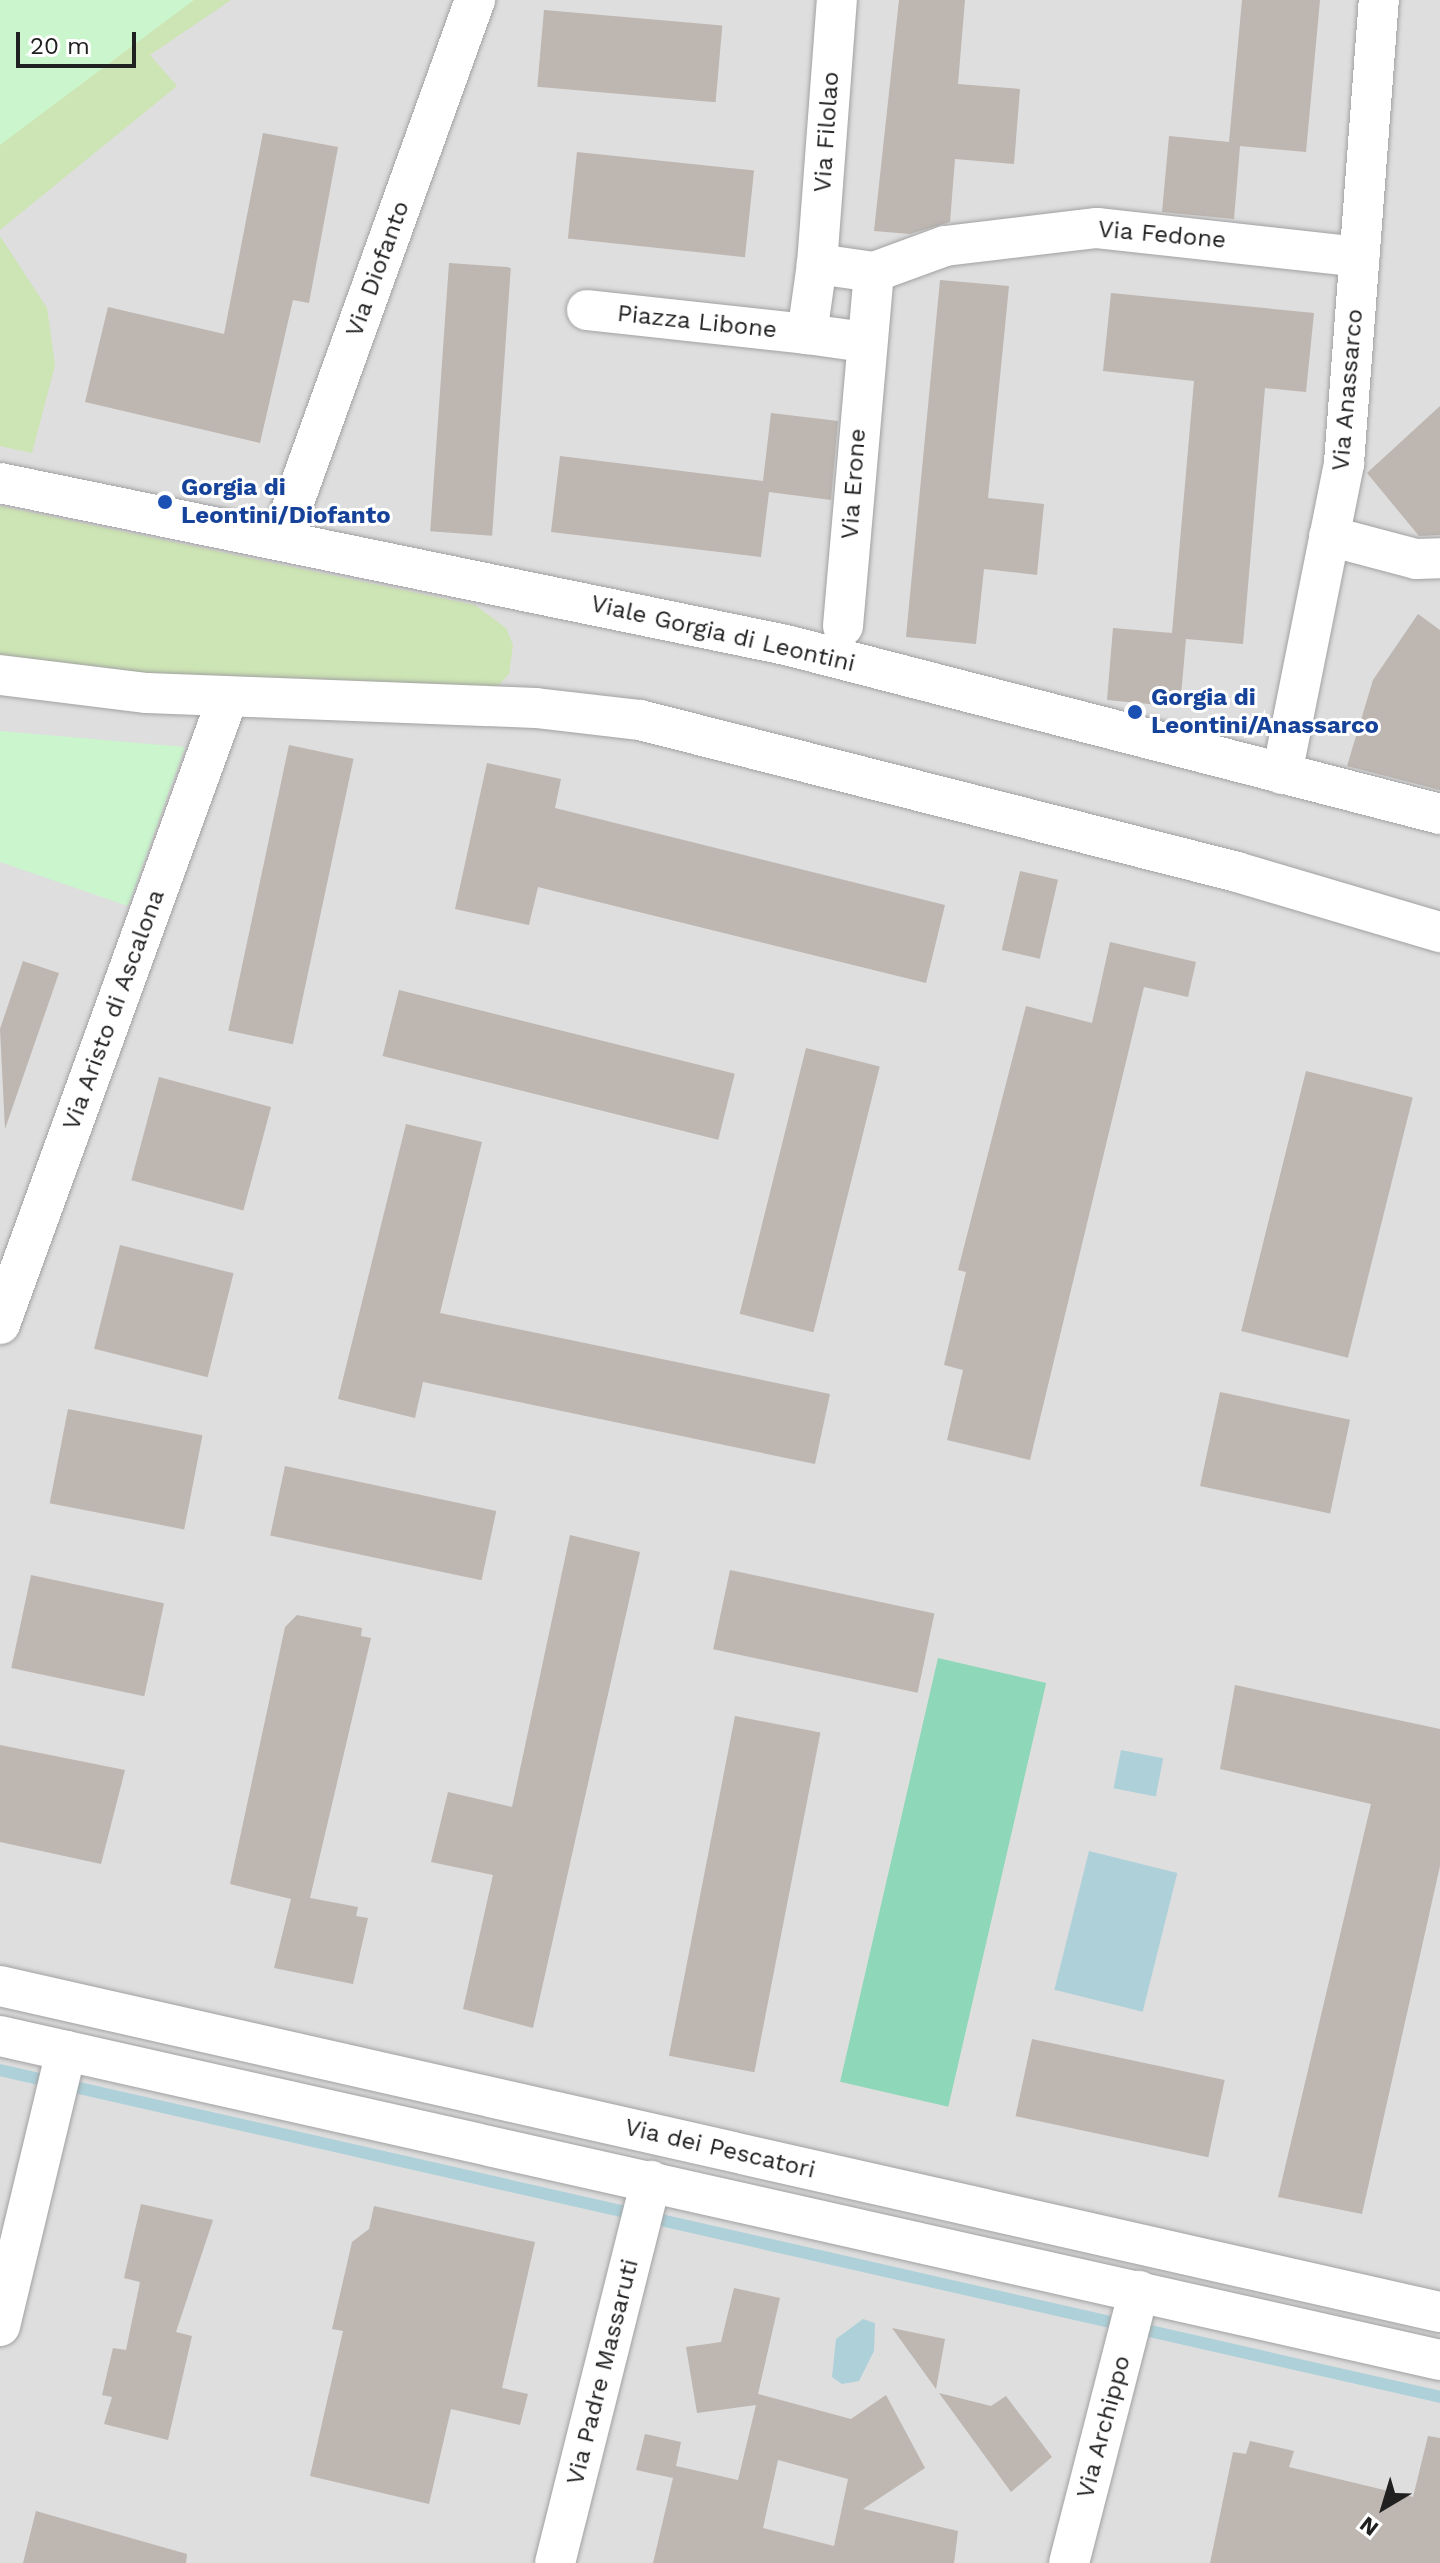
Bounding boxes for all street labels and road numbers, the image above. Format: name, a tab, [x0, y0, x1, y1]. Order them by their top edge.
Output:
street label: Via Filolao	[808, 70, 846, 194]
street label: Via Diofanto	[340, 197, 416, 341]
street label: Via Fedone	[1096, 215, 1228, 255]
street label: Piazza Libone	[615, 299, 779, 345]
street label: Via Anassarco	[1327, 307, 1369, 473]
street label: Via Erone	[836, 427, 872, 541]
street label: Viale Gorgia di Leontini	[588, 589, 858, 679]
street label: Via Aristo di Ascalona	[57, 885, 171, 1135]
street label: Via dei Pescatori	[622, 2113, 818, 2185]
street label: Via Padre Massaruti	[561, 2256, 645, 2488]
street label: Via Archippo	[1071, 2352, 1137, 2502]

